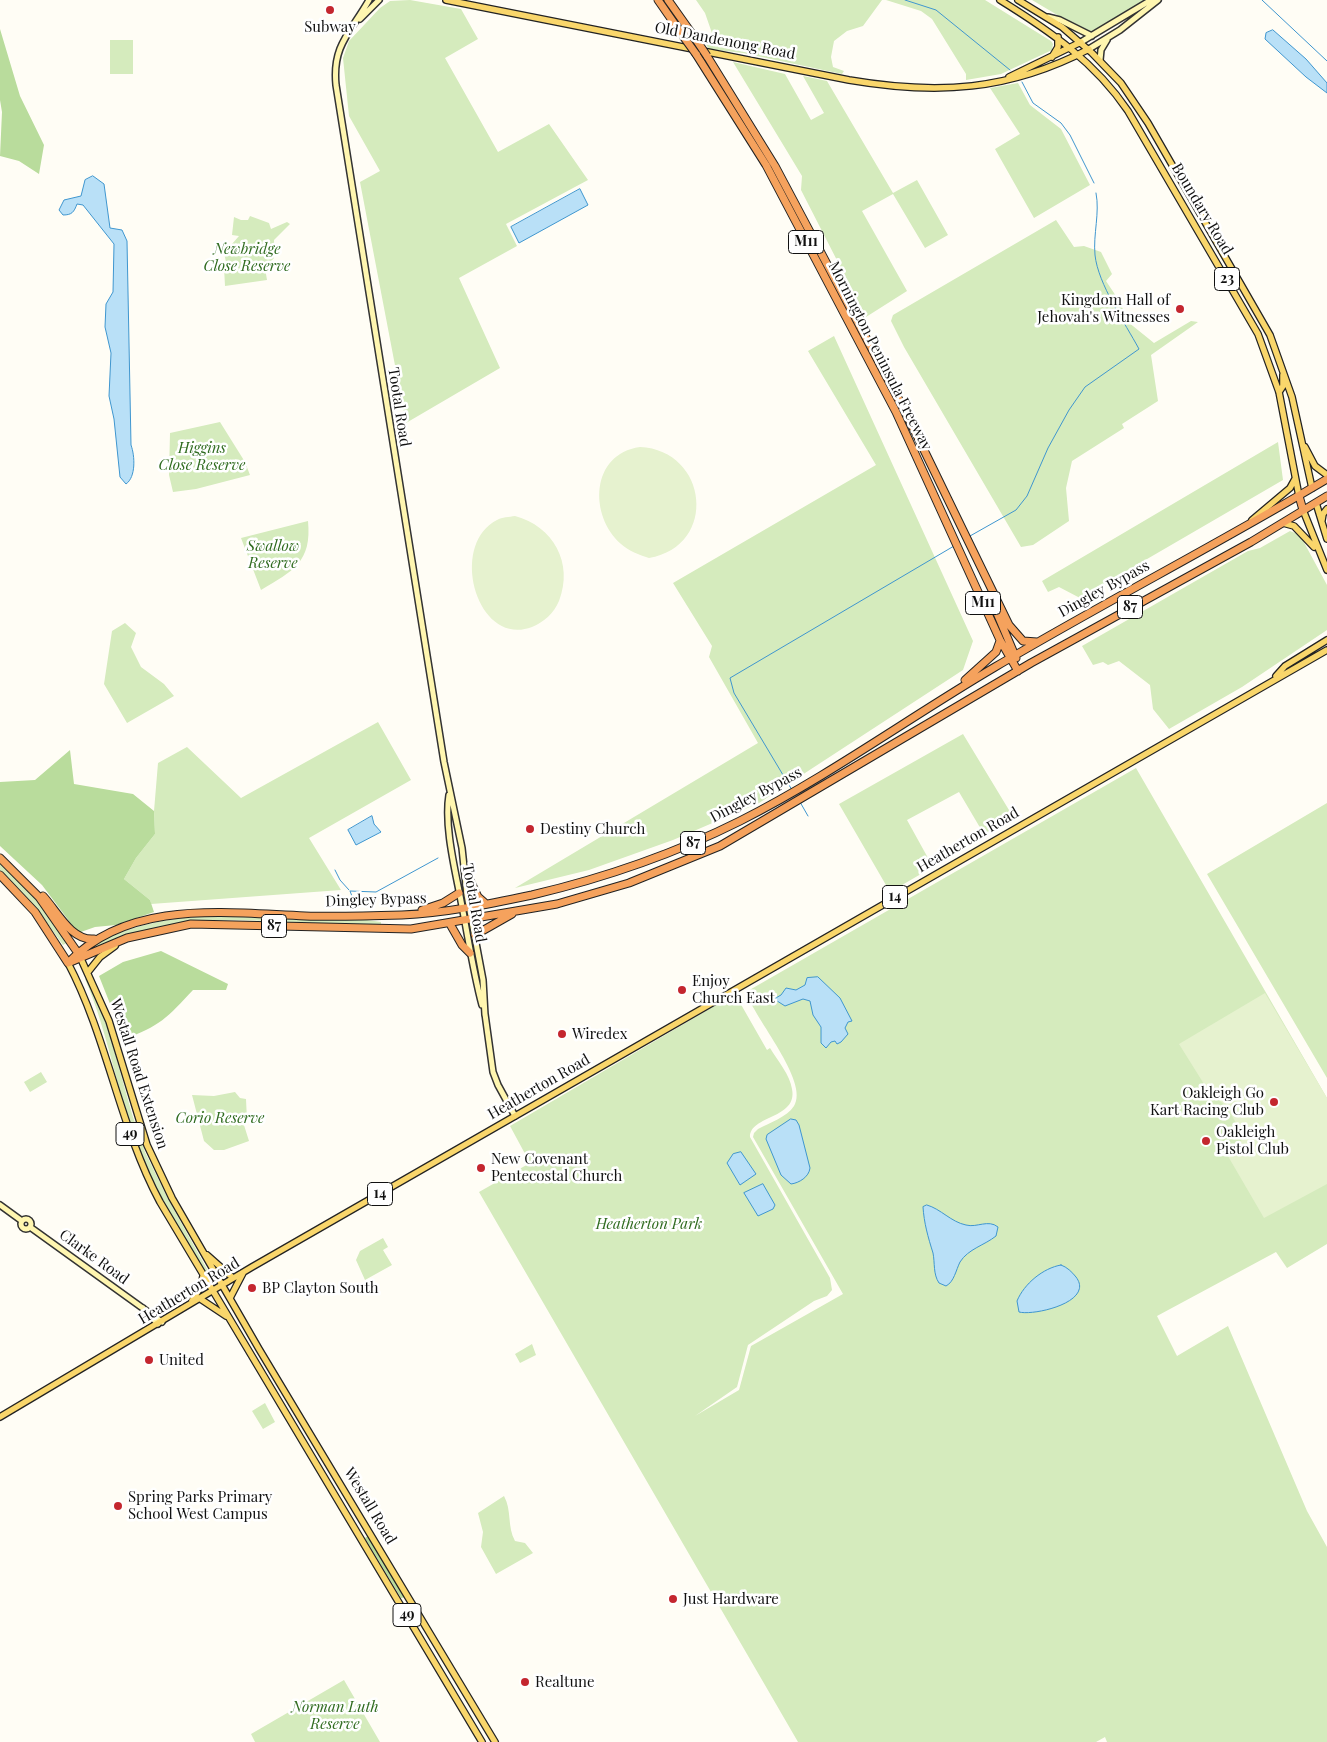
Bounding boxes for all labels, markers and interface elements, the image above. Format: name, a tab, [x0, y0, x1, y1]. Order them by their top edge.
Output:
marker: Subway	[324, 4, 336, 16]
place label: Subway	[304, 18, 356, 36]
street label: Old Dandenong Road	[653, 19, 797, 63]
street label: Boundary Road	[1168, 160, 1236, 258]
road number: M11	[788, 230, 824, 253]
park label: Newbridge Close Reserve	[204, 240, 290, 275]
street label: Mornington Peninsula Freeway	[824, 258, 936, 454]
road number: 23	[1214, 268, 1240, 290]
place label: Kingdom Hall of Jehovah's Witnesses	[1037, 291, 1170, 326]
marker: Kingdom Hall of Jehovah's Witnesses	[1174, 303, 1186, 315]
street label: Tootal Road	[384, 366, 414, 448]
park label: Higgins Close Reserve	[159, 439, 245, 474]
park label: Swallow Reserve	[247, 537, 299, 572]
street label: Dingley Bypass	[1055, 557, 1153, 621]
road number: M11	[966, 592, 1000, 614]
road number: 87	[1118, 596, 1142, 618]
street label: Dingley Bypass	[707, 763, 805, 827]
street label: Heatherton Road	[914, 803, 1022, 877]
place label: Destiny Church	[540, 820, 645, 838]
marker: Destiny Church	[524, 823, 536, 835]
road number: 87	[680, 831, 706, 854]
street label: Tootal Road	[458, 862, 490, 944]
road number: 14	[882, 886, 908, 909]
street label: Dingley Bypass	[325, 889, 427, 911]
road number: 87	[262, 914, 286, 938]
place label: Enjoy Church East	[692, 972, 775, 1007]
marker: Enjoy Church East	[676, 984, 688, 996]
street label: Westall Road Extension	[106, 997, 172, 1151]
place label: Wiredex	[572, 1025, 627, 1043]
marker: Wiredex	[556, 1028, 568, 1040]
street label: Heatherton Road	[485, 1050, 593, 1124]
place label: Oakleigh Go Kart Racing Club	[1150, 1084, 1264, 1119]
marker: Oakleigh Go Kart Racing Club	[1268, 1096, 1280, 1108]
park label: Corio Reserve	[176, 1109, 264, 1127]
road number: 49	[116, 1122, 144, 1146]
place label: Oakleigh Pistol Club	[1216, 1123, 1289, 1158]
marker: Oakleigh Pistol Club	[1200, 1135, 1212, 1147]
place label: New Covenant Pentecostal Church	[491, 1150, 622, 1185]
marker: New Covenant Pentecostal Church	[475, 1162, 487, 1174]
road number: 14	[368, 1182, 392, 1206]
park label: Heatherton Park	[596, 1215, 702, 1233]
street label: Clarke Road	[56, 1226, 132, 1288]
street label: Heatherton Road	[135, 1254, 243, 1328]
place label: BP Clayton South	[262, 1279, 379, 1297]
marker: BP Clayton South	[246, 1282, 258, 1294]
place label: United	[159, 1351, 204, 1369]
marker: United	[143, 1354, 155, 1366]
street label: Westall Road	[340, 1464, 400, 1548]
place label: Spring Parks Primary School West Campus	[128, 1488, 272, 1523]
marker: Spring Parks Primary School West Campus	[112, 1500, 124, 1512]
place label: Just Hardware	[683, 1590, 779, 1608]
marker: Just Hardware	[667, 1593, 679, 1605]
road number: 49	[393, 1604, 421, 1626]
place label: Realtune	[535, 1673, 595, 1691]
marker: Realtune	[519, 1676, 531, 1688]
park label: Norman Luth Reserve	[291, 1698, 379, 1733]

